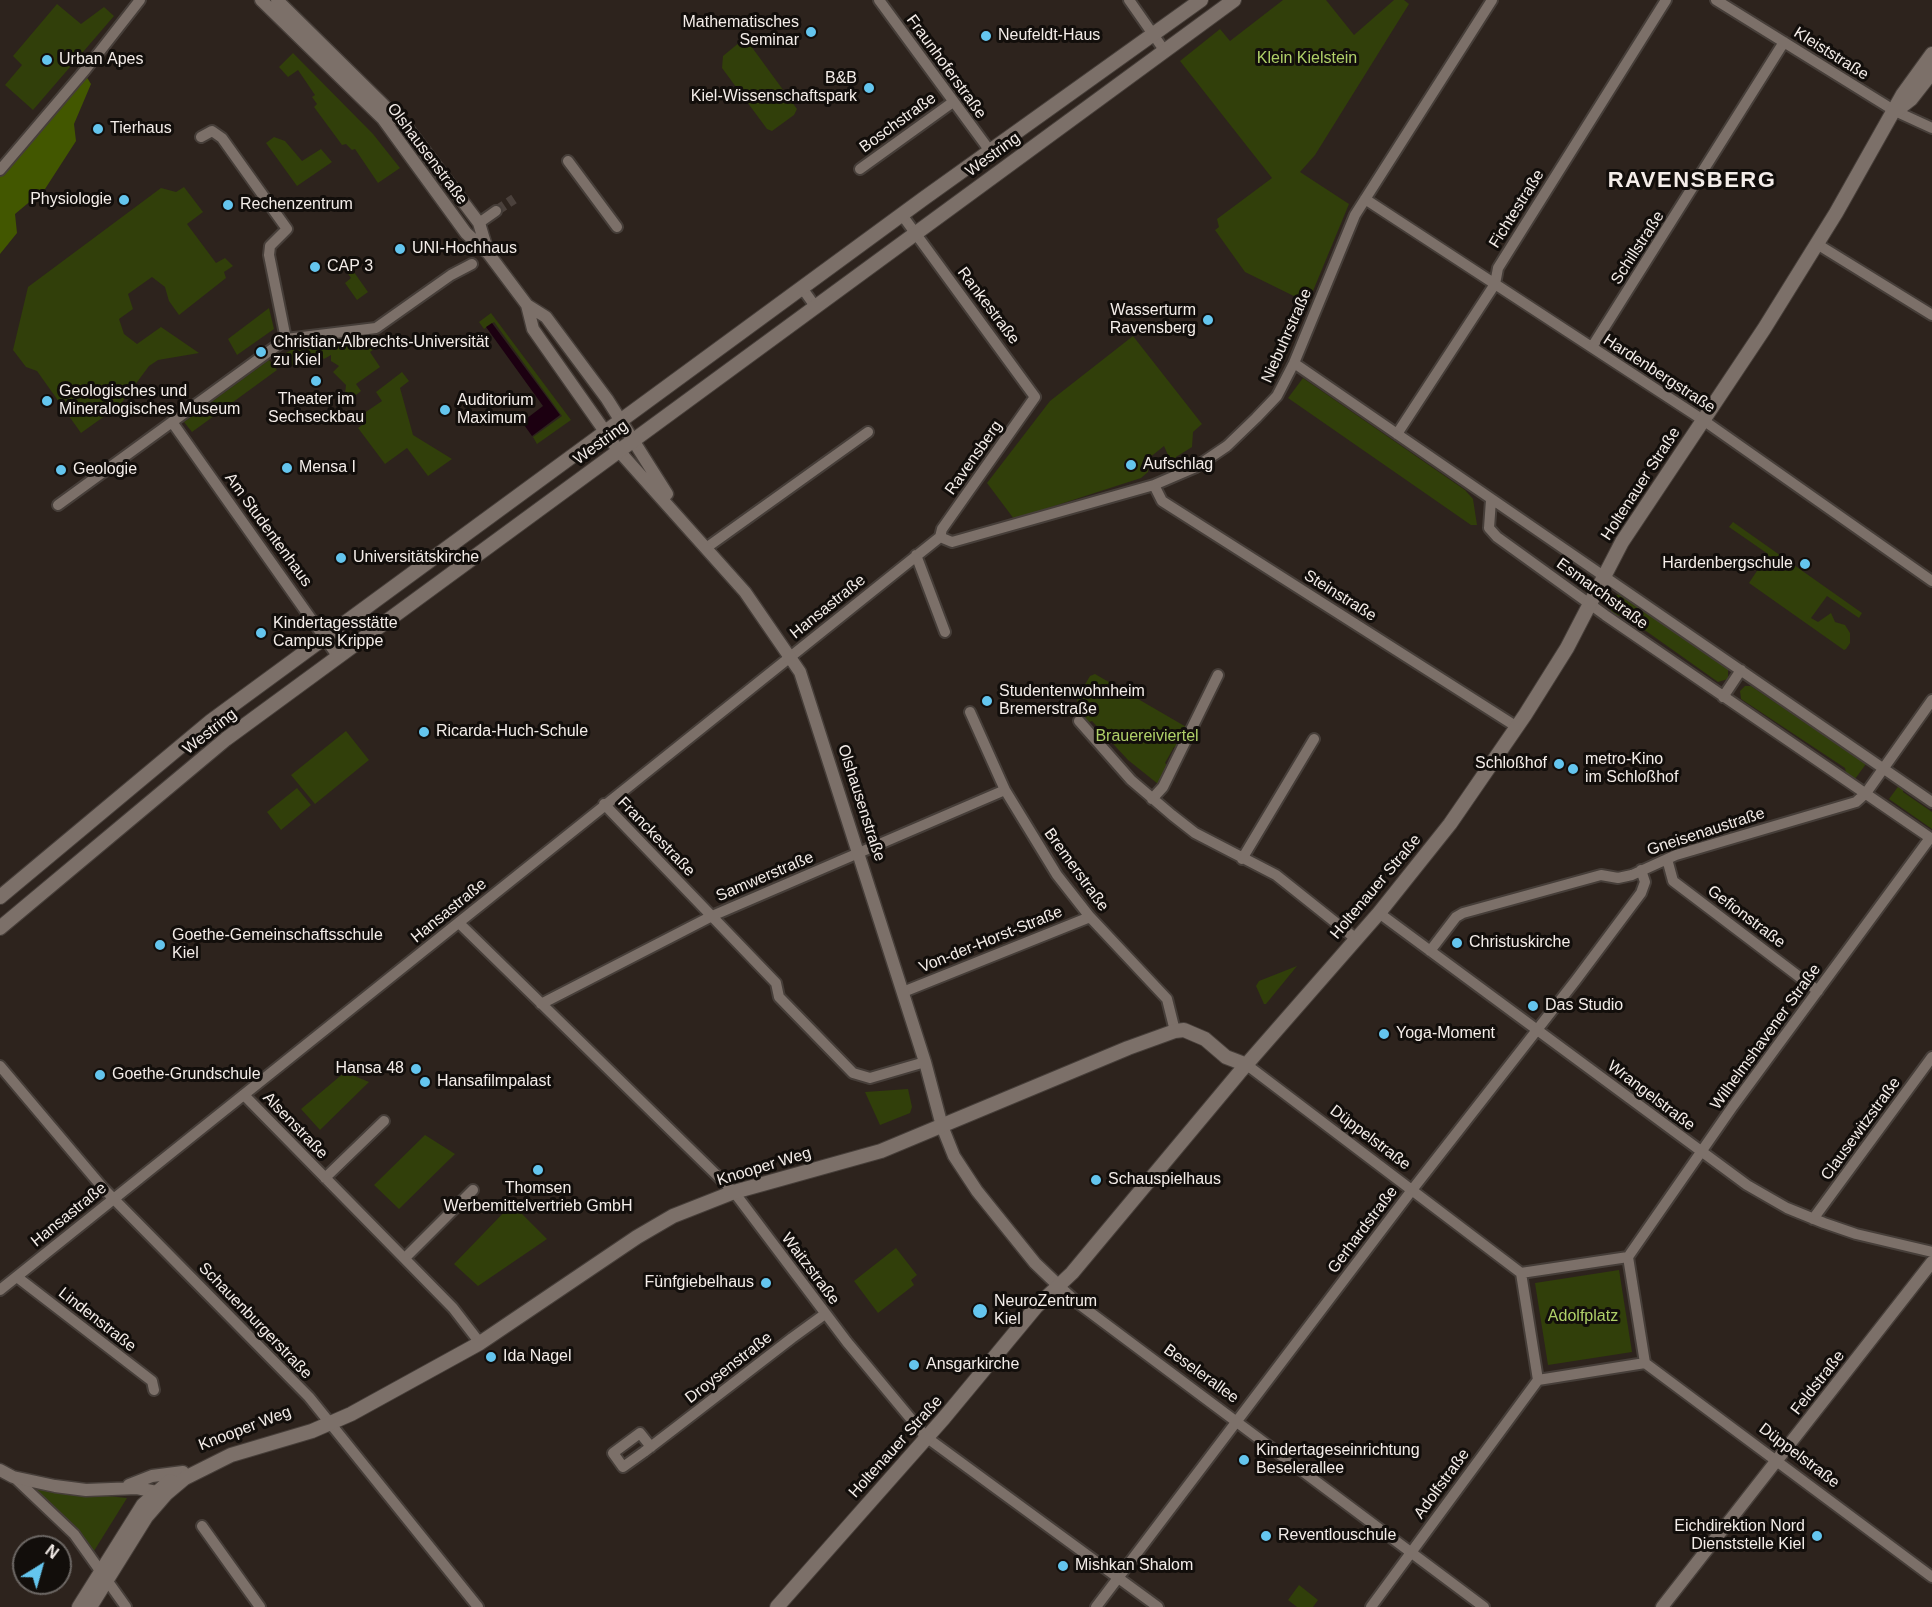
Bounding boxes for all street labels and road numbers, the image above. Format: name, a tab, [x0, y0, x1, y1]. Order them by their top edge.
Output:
street label: Fraunhoferstraße	[902, 11, 990, 123]
street label: Kleiststraße	[1790, 23, 1872, 85]
street label: Boschstraße	[856, 89, 940, 157]
street label: Olshausenstraße	[383, 100, 471, 208]
street label: Westring	[962, 129, 1024, 181]
street label: Fichtestraße	[1485, 166, 1549, 252]
street label: Schillstraße	[1607, 208, 1669, 288]
street label: Rankestraße	[953, 264, 1023, 348]
street label: Niebuhrstraße	[1258, 286, 1316, 386]
street label: Hardenbergstraße	[1599, 331, 1719, 417]
street label: Westring	[570, 417, 632, 469]
street label: Ravensberg	[941, 417, 1007, 499]
street label: Holtenauer Straße	[1597, 424, 1685, 544]
street label: Am Studentenhaus	[220, 469, 316, 591]
street label: Esmarchstraße	[1552, 554, 1652, 634]
street label: Steinstraße	[1300, 566, 1380, 626]
street label: Hansastraße	[786, 571, 870, 643]
street label: Westring	[179, 705, 241, 759]
street label: Olshausenstraße	[833, 742, 889, 864]
street label: Franckestraße	[613, 793, 699, 881]
street label: Gneisenaustraße	[1645, 804, 1767, 860]
street label: Bremerstraße	[1039, 825, 1113, 915]
street label: Holtenauer Straße	[1327, 831, 1425, 943]
street label: Samwerstraße	[713, 848, 817, 906]
street label: Hansastraße	[407, 875, 491, 947]
street label: Gefionstraße	[1703, 882, 1789, 952]
street label: Von-der-Horst-Straße	[917, 902, 1065, 978]
street label: Wilhelmshavener Straße	[1707, 960, 1825, 1114]
street label: Wrangelstraße	[1603, 1057, 1699, 1135]
street label: Clausewitzstraße	[1817, 1074, 1905, 1184]
street label: Alsenstraße	[258, 1089, 332, 1163]
street label: Düppelstraße	[1326, 1101, 1414, 1175]
street label: Knooper Weg	[715, 1144, 813, 1190]
street label: Hansastraße	[27, 1179, 111, 1251]
street label: Gerhardstraße	[1324, 1183, 1402, 1277]
street label: Waitzstraße	[777, 1229, 843, 1309]
street label: Schauenburgerstraße	[194, 1259, 316, 1383]
street label: Lindenstraße	[54, 1284, 140, 1356]
street label: Droysenstraße	[682, 1328, 776, 1408]
street label: Beselerallee	[1160, 1340, 1242, 1408]
street label: Feldstraße	[1787, 1347, 1849, 1419]
street label: Holtenauer Straße	[845, 1392, 947, 1502]
street label: Knooper Weg	[196, 1403, 294, 1455]
street label: Düppelstraße	[1755, 1419, 1843, 1493]
street label: Adolfstraße	[1410, 1445, 1474, 1523]

